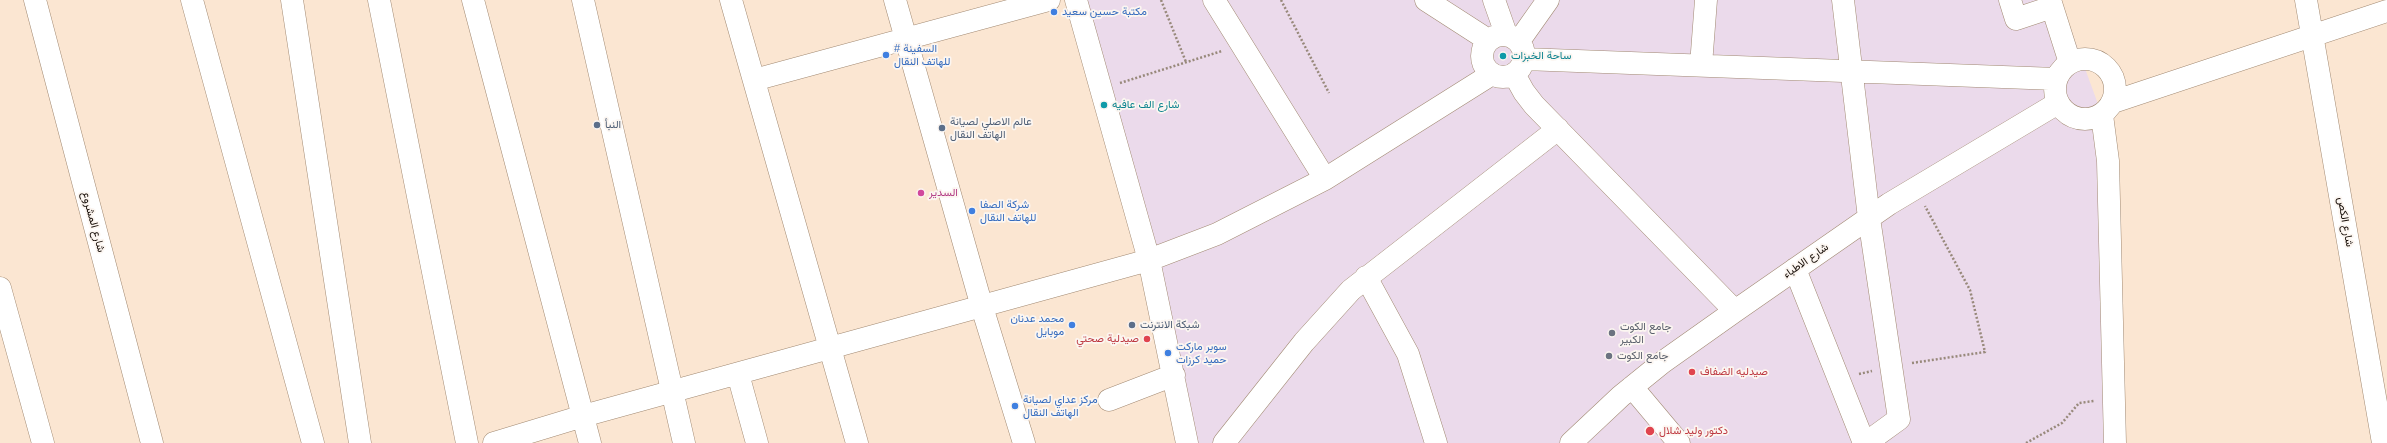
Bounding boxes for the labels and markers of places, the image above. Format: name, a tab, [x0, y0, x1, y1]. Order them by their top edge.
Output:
place label: مكتبة حسين سعيد	[1062, 5, 1147, 19]
marker: مكتبة حسين سعيد	[1049, 7, 1059, 17]
place label: # السفينة للهاتف النقال	[894, 42, 950, 68]
place label: ساحة الخبزات	[1511, 49, 1571, 63]
marker: # السفينة للهاتف النقال	[881, 50, 891, 60]
marker: ساحة الخبزات	[1498, 51, 1508, 61]
place label: شارع الف عافيه	[1112, 98, 1180, 112]
marker: شارع الف عافيه	[1099, 100, 1109, 110]
place label: عالم الاصلي لصيانة الهاتف النقال	[950, 115, 1032, 141]
place label: النبأ	[605, 118, 621, 132]
marker: النبأ	[592, 120, 602, 130]
marker: عالم الاصلي لصيانة الهاتف النقال	[937, 123, 947, 133]
place label: السدير	[929, 186, 958, 200]
marker: السدير	[916, 188, 926, 198]
place label: شركة الصفا للهاتف النقال	[980, 198, 1036, 224]
marker: شركة الصفا للهاتف النقال	[967, 206, 977, 216]
place label: محمد عدنان موبايل	[1010, 312, 1064, 338]
place label: شبكة الانترنت	[1140, 318, 1200, 332]
marker: محمد عدنان موبايل	[1067, 320, 1077, 330]
marker: شبكة الانترنت	[1127, 320, 1137, 330]
place label: جامع الكوت الكبير	[1620, 320, 1672, 346]
marker: جامع الكوت الكبير	[1607, 328, 1617, 338]
place label: صيدلية صحتي	[1076, 332, 1139, 346]
marker: صيدلية صحتي	[1142, 334, 1152, 344]
place label: سوبر ماركت حميد كرزات	[1176, 340, 1227, 366]
marker: سوبر ماركت حميد كرزات	[1163, 348, 1173, 358]
place label: جامع الكوت	[1617, 349, 1669, 363]
marker: جامع الكوت	[1604, 351, 1614, 361]
place label: صيدليه الضفاف	[1700, 365, 1768, 379]
marker: صيدليه الضفاف	[1687, 367, 1697, 377]
place label: مركز عداي لصيانة الهاتف النقال	[1023, 393, 1098, 419]
marker: مركز عداي لصيانة الهاتف النقال	[1010, 401, 1020, 411]
place label: دكتور وليد شلال	[1659, 424, 1728, 438]
marker: دكتور وليد شلال	[1644, 425, 1656, 437]

